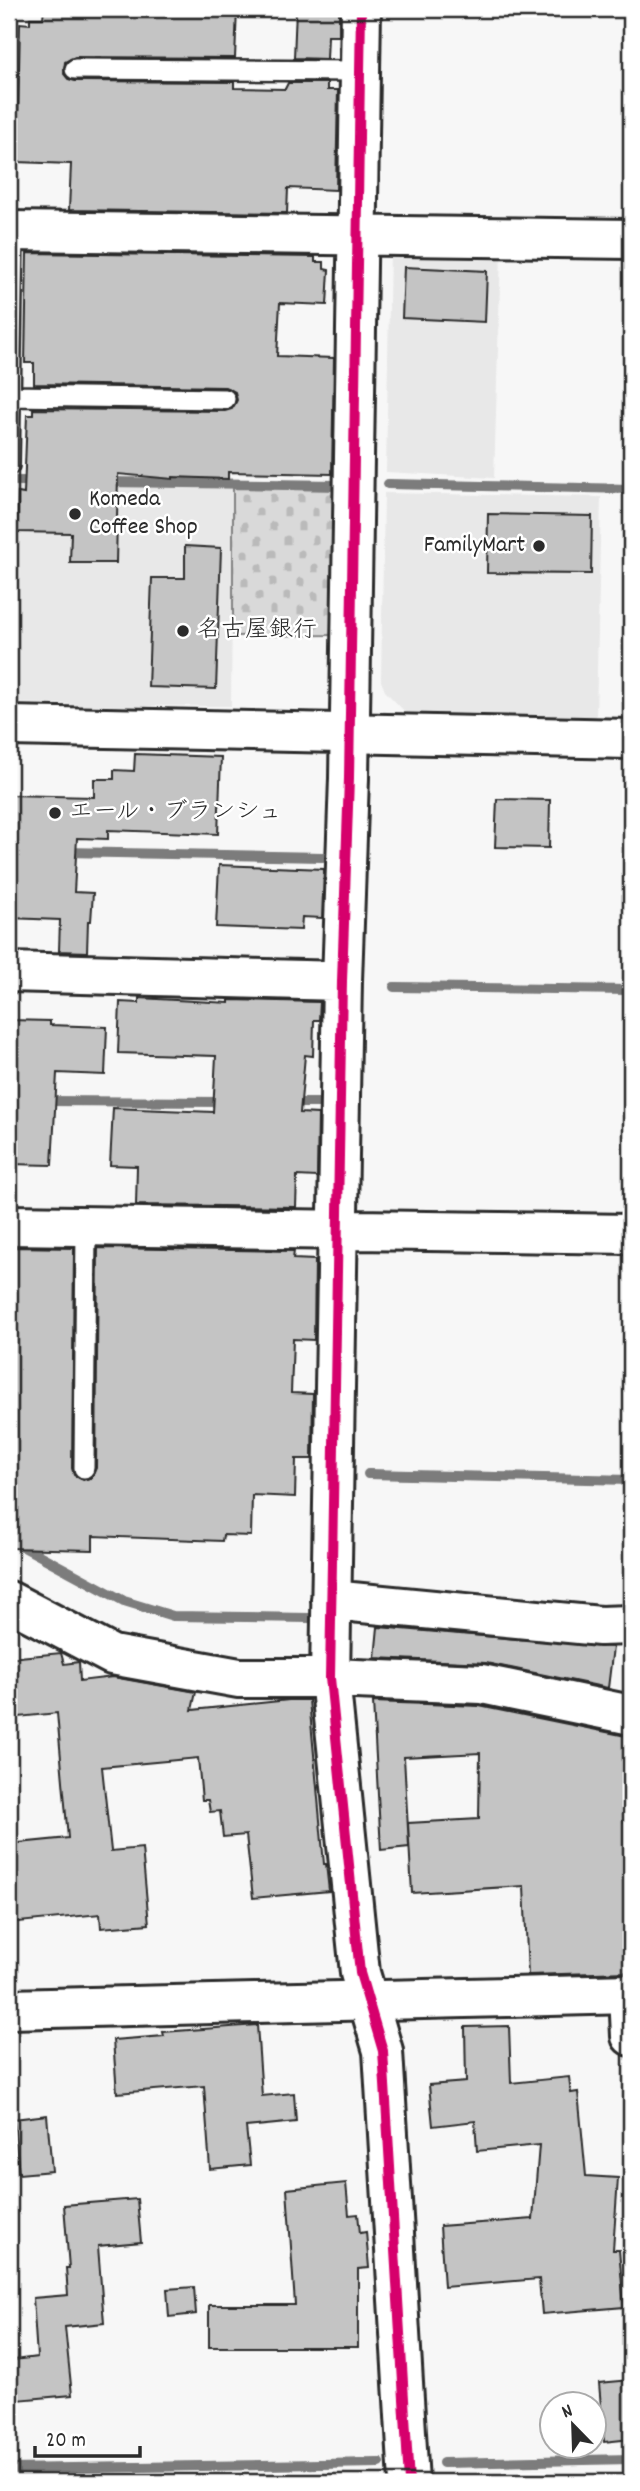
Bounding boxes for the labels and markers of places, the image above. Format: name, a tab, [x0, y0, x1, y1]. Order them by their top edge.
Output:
place label: Komeda Coffee Shop	[89, 483, 198, 545]
marker: Komeda Coffee Shop	[67, 506, 83, 522]
place label: FamilyMart	[424, 529, 525, 563]
marker: FamilyMart	[531, 538, 547, 554]
place label: 名古屋銀行	[197, 614, 317, 648]
marker: 名古屋銀行	[175, 623, 191, 639]
place label: エール・ブランシュ	[69, 796, 282, 830]
marker: エール・ブランシュ	[47, 805, 63, 821]

